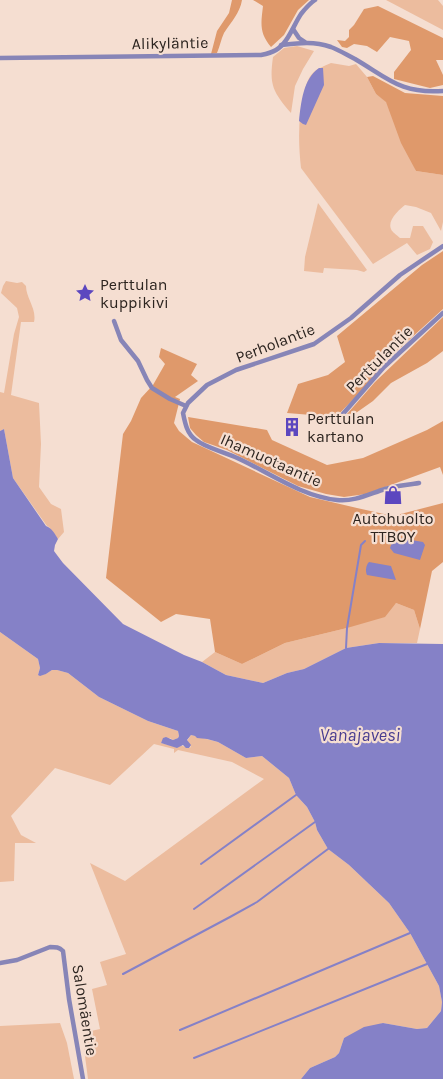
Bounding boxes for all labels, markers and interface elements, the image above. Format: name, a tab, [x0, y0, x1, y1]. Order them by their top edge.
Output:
street label: Alikyläntie	[132, 33, 208, 53]
place label: Perttulan kuppikivi	[100, 275, 169, 312]
place icon: Perttulan kuppikivi	[74, 282, 96, 304]
street label: Perholantie	[233, 319, 317, 367]
street label: Perttulantie	[342, 322, 416, 396]
place label: Perttulan kartano	[307, 409, 375, 446]
building icon: Perttulan kartano	[281, 416, 303, 438]
street label: Ihamuotaantie	[218, 429, 324, 491]
shop icon: Autohuolto TTBOY	[382, 484, 404, 506]
place label: Autohuolto TTBOY	[353, 509, 433, 546]
water label: Vanajavesi	[320, 724, 400, 746]
street label: Salomäentie	[68, 963, 102, 1057]

